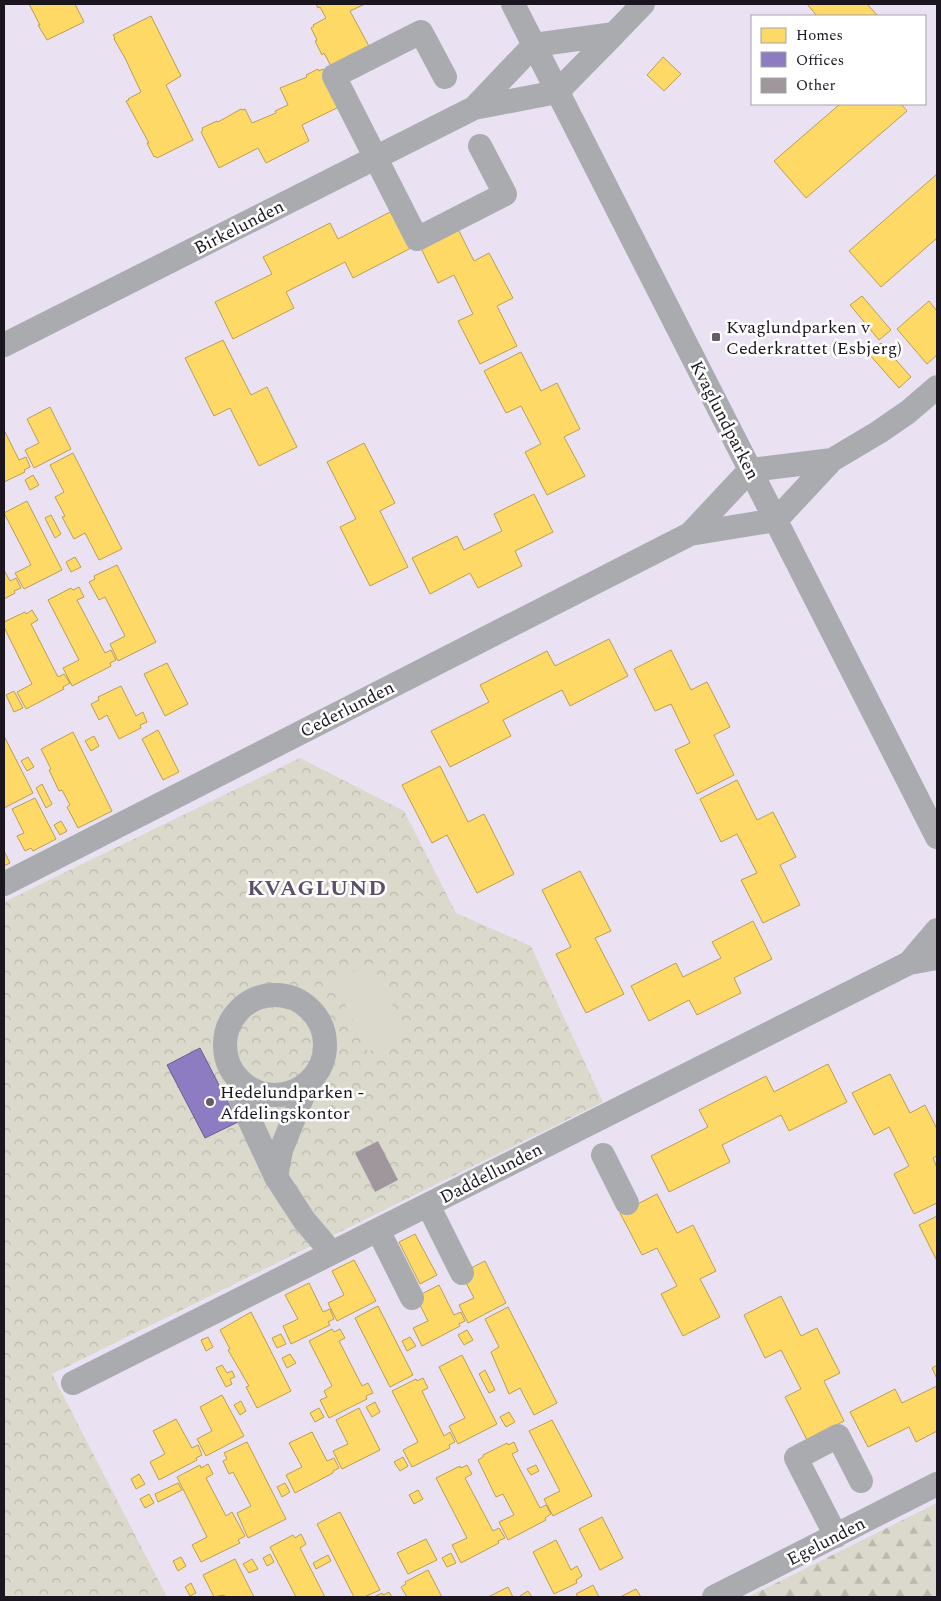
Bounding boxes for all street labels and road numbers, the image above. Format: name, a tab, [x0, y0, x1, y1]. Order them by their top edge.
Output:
street label: Birkelunden	[189, 193, 289, 262]
street label: Kvaglundparken	[683, 356, 766, 485]
street label: Cederlunden	[295, 674, 399, 745]
street label: Daddellunden	[435, 1136, 547, 1211]
street label: Egelunden	[782, 1510, 870, 1573]

